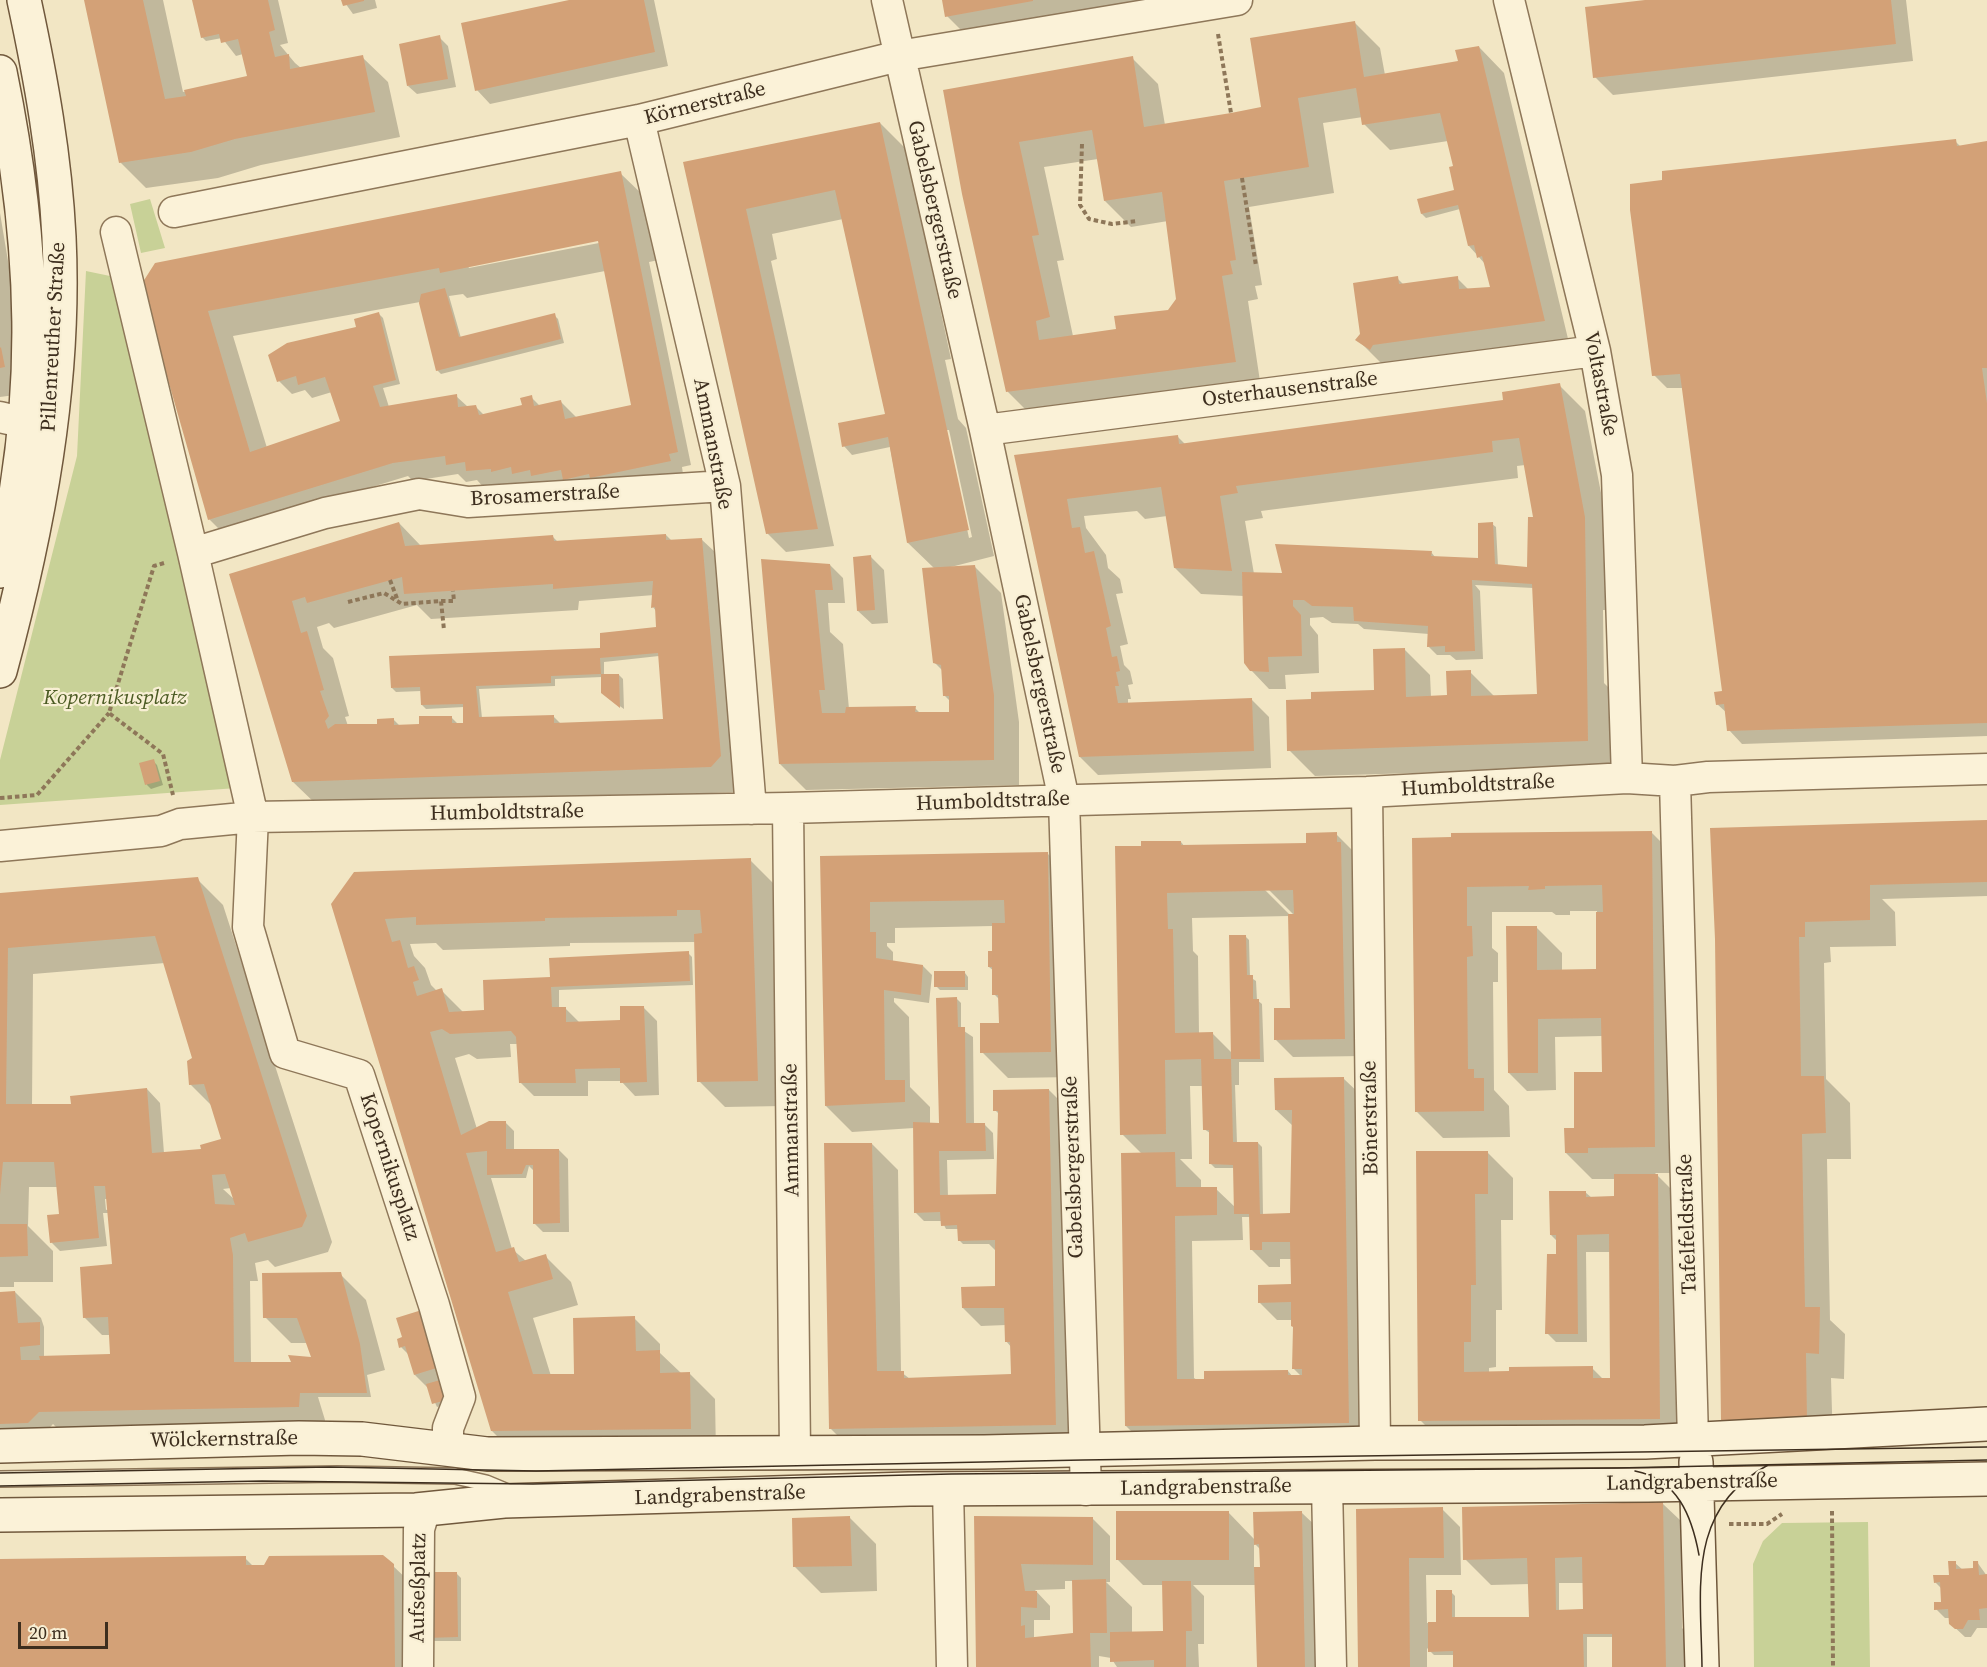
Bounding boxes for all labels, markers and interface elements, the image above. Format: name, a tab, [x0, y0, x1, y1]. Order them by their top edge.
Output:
street label: Körnerstraße	[642, 77, 768, 131]
street label: Gabelsbergerstraße	[901, 118, 967, 302]
street label: Pillenreuther Straße	[36, 241, 72, 433]
street label: Voltastraße	[1578, 329, 1622, 439]
street label: Osterhausenstraße	[1201, 367, 1379, 413]
street label: Ammanstraße	[687, 376, 737, 512]
street label: Brosamerstraße	[470, 479, 620, 513]
street label: Gabelsbergerstraße	[1008, 592, 1070, 776]
park label: Kopernikusplatz	[43, 686, 187, 712]
street label: Humboldtstraße	[1400, 769, 1556, 803]
street label: Humboldtstraße	[916, 787, 1070, 817]
street label: Humboldtstraße	[430, 799, 584, 827]
street label: Bönerstraße	[1357, 1060, 1385, 1176]
street label: Ammanstraße	[778, 1063, 806, 1197]
street label: Gabelsbergerstraße	[1058, 1075, 1090, 1259]
street label: Kopernikusplatz	[353, 1090, 425, 1244]
street label: Tafelfeldstraße	[1673, 1153, 1703, 1295]
street label: Wölckernstraße	[150, 1426, 298, 1454]
street label: Landgrabenstraße	[1606, 1469, 1778, 1497]
street label: Landgrabenstraße	[1120, 1474, 1292, 1502]
street label: Landgrabenstraße	[634, 1480, 806, 1512]
street label: Aufseßplatz	[405, 1533, 433, 1643]
scale bar	[21, 1610, 111, 1648]
text: 20 m	[29, 1620, 67, 1645]

